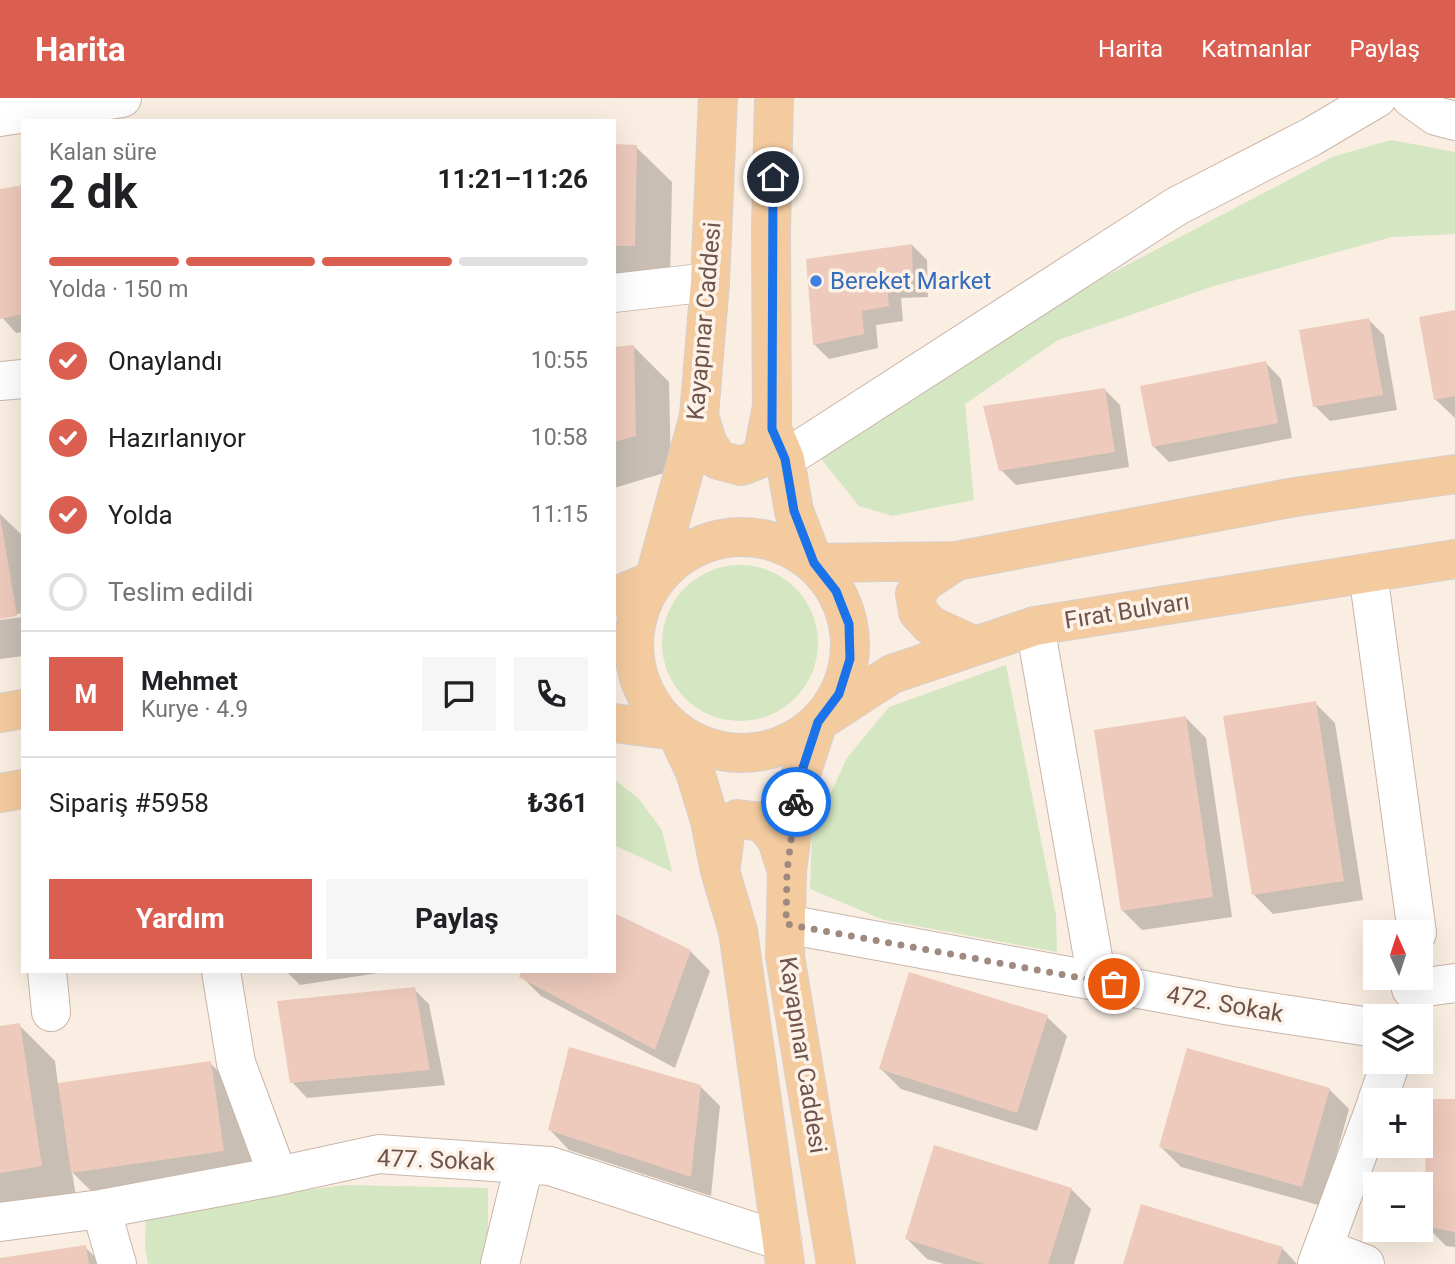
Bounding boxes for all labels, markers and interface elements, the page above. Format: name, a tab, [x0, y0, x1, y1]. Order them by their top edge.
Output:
text: Harita	[35, 30, 126, 69]
text: Harita	[1098, 35, 1163, 63]
text: Katmanlar	[1201, 35, 1311, 63]
text: Paylaş	[1349, 35, 1420, 63]
text: Kalan süre	[49, 139, 157, 166]
pin	[743, 147, 803, 207]
icon: home	[754, 158, 792, 196]
text: 11:21–11:26	[438, 164, 588, 194]
text: 2 dk	[49, 165, 137, 219]
street label: Kayapınar Caddesi	[681, 221, 727, 421]
place label: Bereket Market	[830, 267, 992, 295]
marker: Bereket Market	[808, 273, 824, 289]
text: Yolda · 150 m	[49, 276, 188, 303]
icon: check	[49, 342, 87, 380]
text: Onaylandı	[108, 346, 222, 376]
text: 10:55	[531, 347, 588, 374]
icon: check	[49, 419, 87, 457]
text: Hazırlanıyor	[108, 423, 246, 453]
text: 10:58	[531, 424, 588, 451]
icon: check	[49, 496, 87, 534]
text: Yolda	[108, 500, 173, 530]
text: 11:15	[531, 501, 588, 528]
text: Teslim edildi	[108, 577, 253, 607]
street label: Fırat Bulvarı	[1062, 587, 1192, 635]
button: chat	[422, 657, 496, 731]
button: phone	[514, 657, 588, 731]
text: Mehmet	[141, 666, 238, 696]
text: M	[75, 679, 97, 709]
text: Kurye · 4.9	[141, 696, 248, 723]
courier	[761, 767, 831, 837]
icon: bike	[777, 783, 815, 821]
text: Sipariş #5958	[49, 788, 209, 818]
text: ₺361	[528, 788, 588, 818]
button: Yardım	[49, 879, 312, 959]
button: Paylaş	[326, 879, 588, 959]
north arrow	[1363, 920, 1433, 990]
map controls	[1363, 920, 1433, 1242]
pin	[1084, 954, 1144, 1014]
street label: Kayapınar Caddesi	[774, 955, 832, 1155]
icon: bag	[1095, 965, 1133, 1003]
street label: 472. Sokak	[1164, 980, 1286, 1028]
button: layers	[1363, 1004, 1433, 1074]
button: +	[1363, 1088, 1433, 1158]
street label: 477. Sokak	[377, 1144, 496, 1176]
button: −	[1363, 1172, 1433, 1242]

